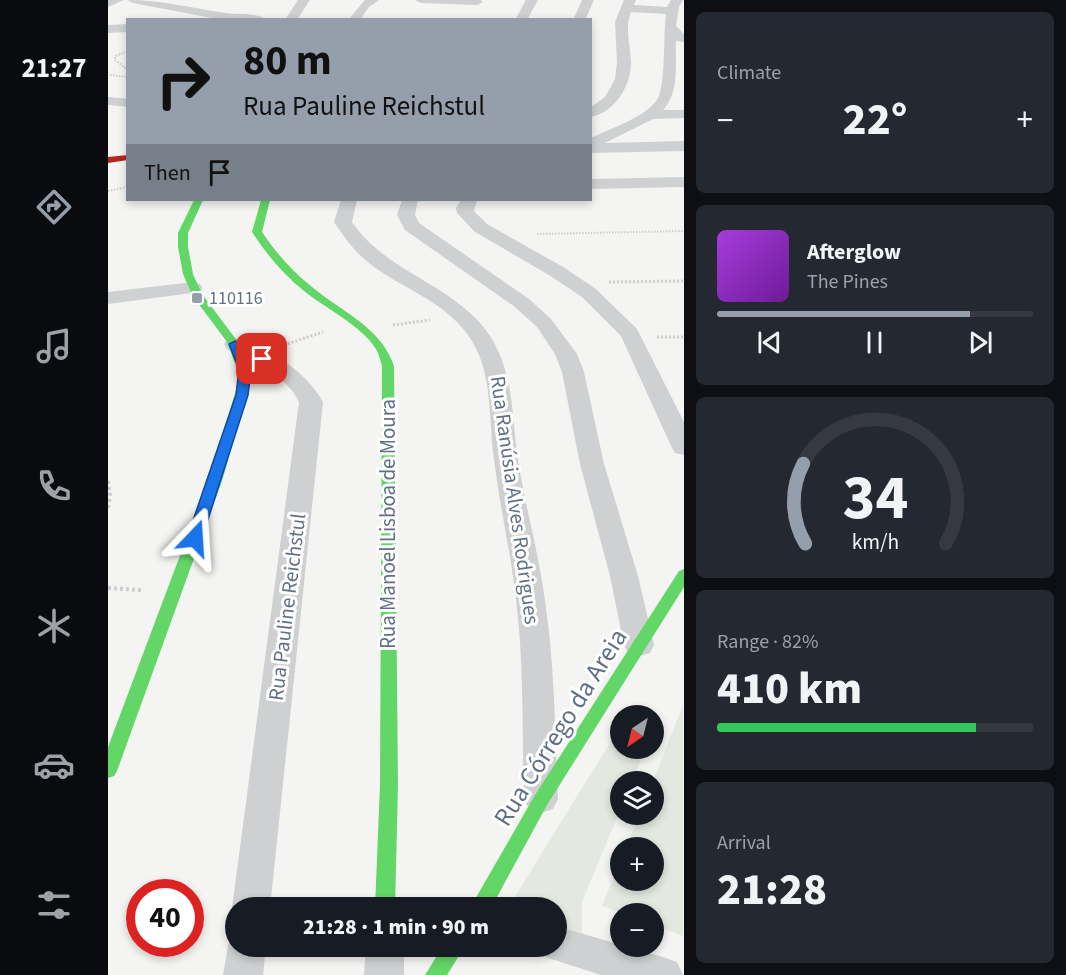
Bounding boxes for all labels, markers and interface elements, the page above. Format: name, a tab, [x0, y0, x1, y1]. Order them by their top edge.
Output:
text: 80 m	[243, 31, 332, 91]
icon: right	[144, 42, 222, 120]
text: 21:27	[21, 49, 87, 88]
text: Climate	[717, 59, 781, 87]
text: Rua Pauline Reichstul	[243, 87, 485, 126]
text: 22°	[843, 88, 907, 152]
text: −	[717, 97, 733, 144]
text: +	[1017, 97, 1033, 144]
icon: arrive	[203, 156, 236, 189]
text: Then	[144, 157, 191, 189]
icon: directions	[33, 186, 75, 228]
text: Afterglow	[807, 236, 901, 268]
text: The Pines	[807, 268, 888, 296]
place label: 110116	[209, 286, 263, 311]
marker: 110116	[190, 291, 204, 305]
icon: music	[33, 325, 75, 367]
icon: previous	[753, 326, 786, 359]
icon: pause	[858, 326, 891, 359]
icon: next	[964, 326, 997, 359]
pin	[236, 333, 287, 384]
icon: arrive	[245, 342, 278, 375]
street label: Rua Ranúsia Alves Rodrigues	[483, 374, 547, 626]
street label: Rua Manoel Lisboa de Moura	[373, 399, 403, 649]
text: 34	[842, 455, 908, 544]
icon: phone	[33, 465, 75, 507]
position arrow	[163, 506, 227, 570]
street label: Rua Pauline Reichstul	[261, 512, 313, 702]
text: km/h	[851, 528, 899, 559]
icon: climate	[33, 605, 75, 647]
street label: Rua Córrego da Areia	[485, 621, 636, 833]
text: Range · 82%	[717, 628, 818, 656]
text: 410 km	[717, 657, 862, 721]
north arrow	[610, 705, 664, 759]
map controls	[610, 705, 664, 957]
icon: car	[33, 744, 75, 786]
button: layers	[610, 771, 664, 825]
text: Arrival	[717, 829, 771, 857]
button: +	[610, 837, 664, 891]
text: 21:28	[717, 858, 827, 922]
speed limit sign: 40	[126, 879, 204, 957]
icon: filters	[33, 884, 75, 926]
button: −	[610, 903, 664, 957]
text: 21:28 · 1 min · 90 m	[303, 911, 489, 943]

